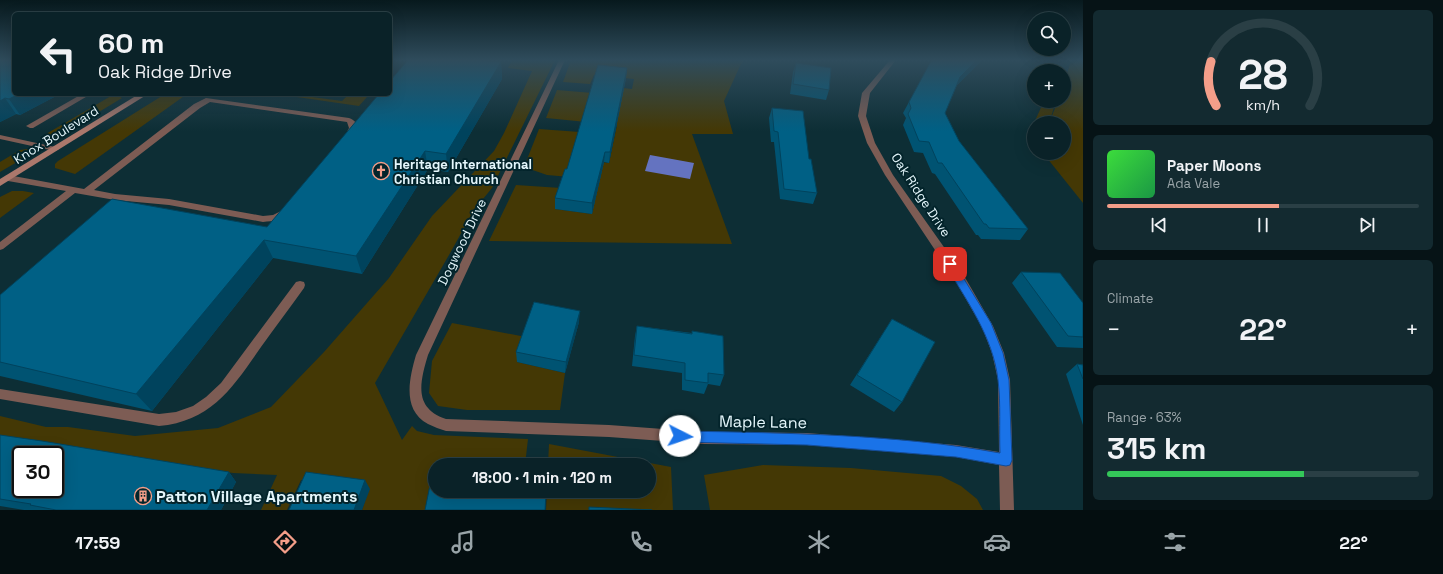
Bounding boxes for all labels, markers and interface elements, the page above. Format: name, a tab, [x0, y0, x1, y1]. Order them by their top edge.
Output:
map controls	[1027, 12, 1071, 160]
button: search	[1027, 12, 1071, 56]
text: 60 m	[98, 25, 164, 61]
icon: left	[32, 28, 84, 80]
text: 28	[1238, 47, 1288, 100]
text: Oak Ridge Drive	[98, 60, 232, 83]
button: +	[1027, 64, 1071, 108]
text: km/h	[1246, 95, 1280, 113]
street label: Knox Boulevard	[10, 102, 102, 168]
button: −	[1027, 116, 1071, 160]
street label: Oak Ridge Drive	[888, 150, 954, 240]
place label: Heritage International Christian Church	[394, 156, 532, 188]
text: Paper Moons	[1167, 156, 1261, 175]
church icon: Heritage International Christian Church	[371, 161, 391, 181]
text: Ada Vale	[1167, 175, 1220, 192]
street label: Dogwood Drive	[434, 196, 490, 288]
icon: previous	[1148, 214, 1170, 236]
icon: pause	[1252, 214, 1274, 236]
icon: next	[1356, 214, 1378, 236]
pin	[933, 247, 967, 281]
icon: arrive	[939, 253, 961, 275]
text: Climate	[1107, 290, 1153, 307]
text: 22°	[1239, 310, 1287, 349]
text: −	[1107, 315, 1121, 343]
text: +	[1405, 315, 1419, 343]
text: Range · 63%	[1107, 409, 1182, 426]
street label: Maple Lane	[719, 411, 807, 433]
position arrow	[659, 415, 701, 457]
text: 315 km	[1107, 429, 1206, 468]
speed limit sign: 30	[12, 446, 64, 498]
text: 18:00 · 1 min · 120 m	[472, 468, 612, 487]
building icon: Patton Village Apartments	[133, 486, 153, 506]
place label: Patton Village Apartments	[156, 486, 357, 507]
icon: directions	[271, 528, 299, 556]
icon: music	[449, 528, 477, 556]
icon: phone	[627, 528, 655, 556]
icon: climate	[805, 528, 833, 556]
icon: car	[983, 528, 1011, 556]
icon: filters	[1161, 528, 1189, 556]
text: 17:59	[75, 531, 120, 554]
text: 22°	[1339, 531, 1368, 554]

